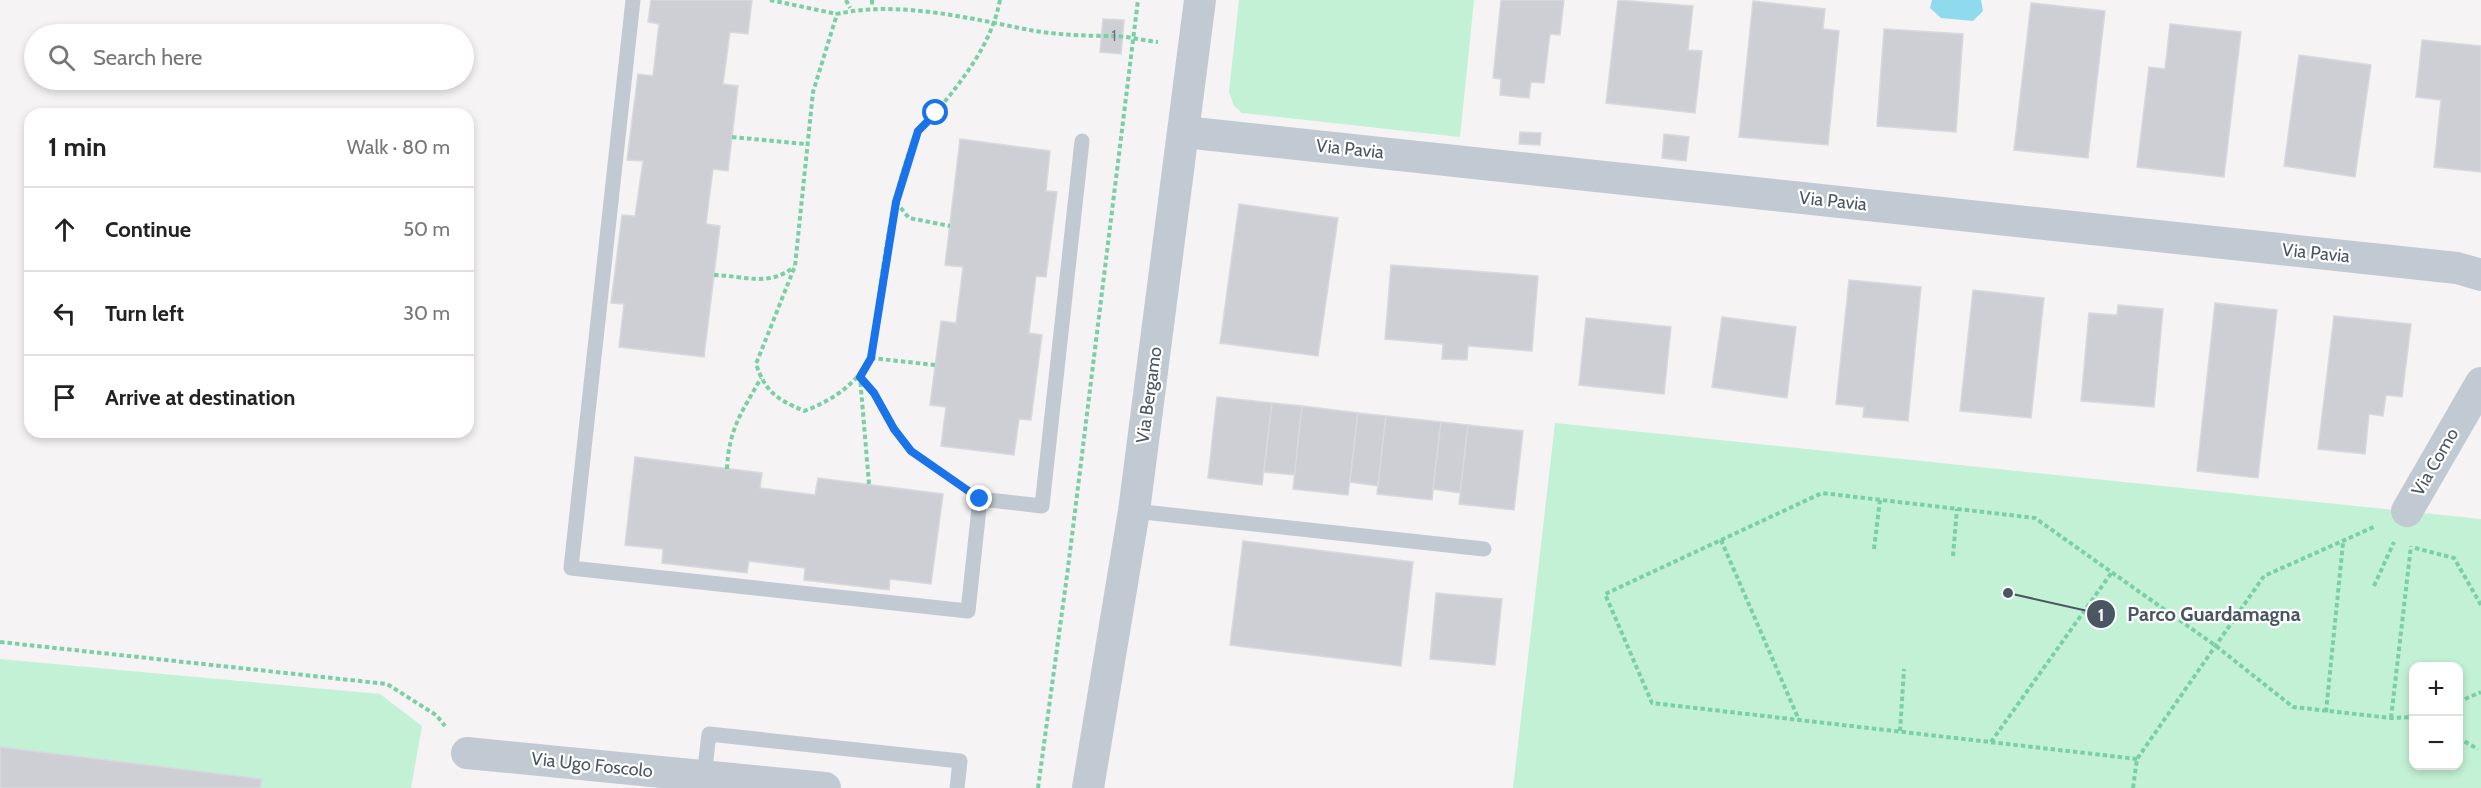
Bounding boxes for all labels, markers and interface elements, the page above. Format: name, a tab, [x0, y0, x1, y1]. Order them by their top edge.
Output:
search box	[24, 24, 474, 90]
house number: 1	[1112, 27, 1116, 45]
icon: search	[45, 41, 78, 74]
text: Search here	[93, 44, 202, 71]
route start	[922, 99, 948, 125]
text: 1 min	[48, 131, 107, 163]
text: Walk · 80 m	[347, 135, 450, 159]
street label: Via Pavia	[1315, 135, 1385, 164]
street label: Via Pavia	[1798, 187, 1868, 216]
icon: ahead	[48, 213, 81, 246]
text: Continue	[105, 216, 191, 243]
text: 50 m	[403, 217, 450, 241]
street label: Via Pavia	[2281, 239, 2351, 268]
icon: left	[48, 297, 81, 330]
text: Turn left	[105, 300, 184, 327]
text: 30 m	[403, 301, 450, 325]
street label: Via Bergamo	[1131, 345, 1167, 445]
icon: arrive	[48, 381, 81, 414]
text: Arrive at destination	[105, 384, 295, 411]
street label: Via Como	[2407, 424, 2463, 500]
route end	[966, 485, 992, 511]
callout: Parco Guardamagna	[2086, 595, 2313, 633]
text: Parco Guardamagna	[2127, 602, 2301, 626]
text: 1	[2098, 604, 2104, 626]
map controls	[2409, 662, 2463, 770]
button: +	[2409, 662, 2463, 716]
button: −	[2409, 716, 2463, 770]
street label: Via Ugo Foscolo	[530, 748, 654, 782]

